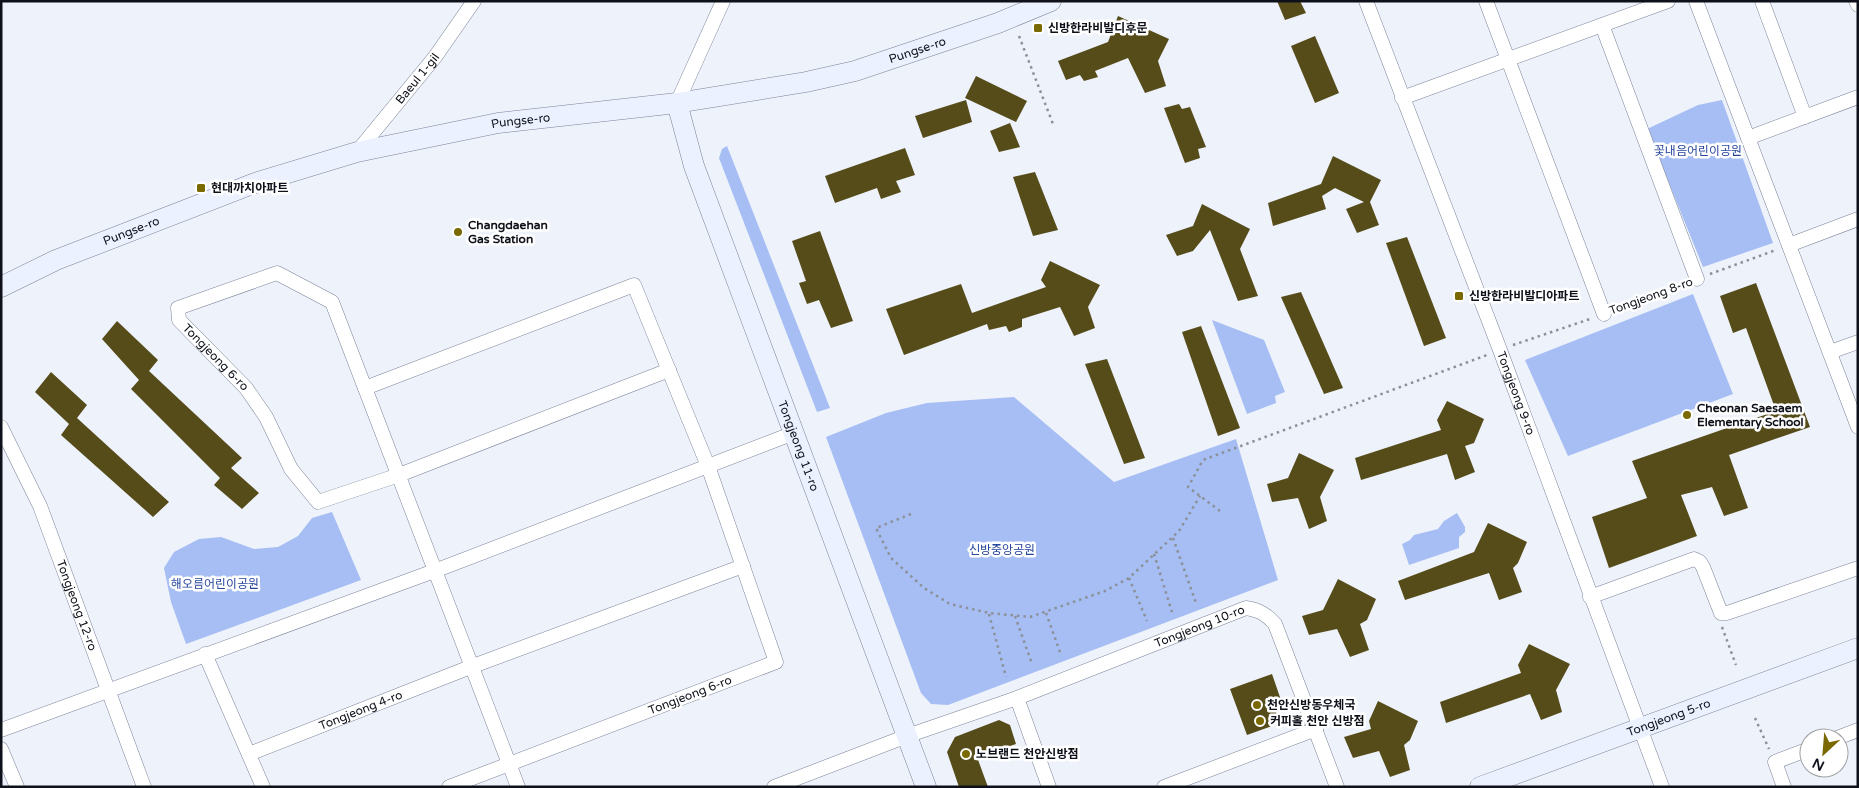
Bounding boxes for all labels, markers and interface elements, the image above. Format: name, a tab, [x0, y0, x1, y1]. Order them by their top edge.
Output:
place label: 신방한라비발디후문	[1048, 21, 1147, 35]
marker: 신방한라비발디후문	[1032, 22, 1044, 34]
street label: Pungse-ro	[887, 34, 948, 66]
street label: Baeul 1-gil	[392, 51, 442, 107]
street label: Pungse-ro	[490, 110, 551, 131]
park label: 꽃내음어린이공원	[1654, 144, 1742, 158]
place label: 현대까치아파트	[211, 181, 288, 195]
marker: 현대까치아파트	[195, 182, 207, 194]
street label: Pungse-ro	[101, 214, 162, 248]
place label: Changdaehan Gas Station	[468, 218, 548, 246]
marker: Changdaehan Gas Station	[452, 226, 464, 238]
street label: Tongjeong 8-ro	[1607, 274, 1695, 318]
place label: 신방한라비발디아파트	[1469, 289, 1579, 303]
marker: 신방한라비발디아파트	[1453, 290, 1465, 302]
street label: Tongjeong 6-ro	[180, 321, 252, 394]
street label: Tongjeong 9-ro	[1494, 350, 1538, 437]
street label: Tongjeong 11-ro	[775, 399, 822, 493]
place label: Cheonan Saesaem Elementary School	[1697, 401, 1804, 430]
marker: Cheonan Saesaem Elementary School	[1681, 409, 1693, 421]
park label: 신방중앙공원	[969, 543, 1035, 557]
street label: Tongjeong 12-ro	[54, 558, 100, 653]
park label: 해오름어린이공원	[171, 577, 259, 591]
street label: Tongjeong 10-ro	[1153, 602, 1247, 650]
street label: Tongjeong 6-ro	[646, 673, 734, 717]
street label: Tongjeong 4-ro	[317, 687, 404, 733]
street label: Tongjeong 5-ro	[1625, 696, 1712, 739]
place label: 천안신방동우체국	[1267, 698, 1355, 712]
marker: 천안신방동우체국	[1251, 699, 1263, 711]
place label: 커피홀 천안 신방점	[1270, 714, 1365, 728]
marker: 커피홀 천안 신방점	[1254, 715, 1266, 727]
north arrow	[1799, 728, 1849, 778]
place label: 노브랜드 천안신방점	[976, 747, 1078, 761]
marker: 노브랜드 천안신방점	[960, 748, 972, 760]
text: N	[1810, 754, 1827, 774]

